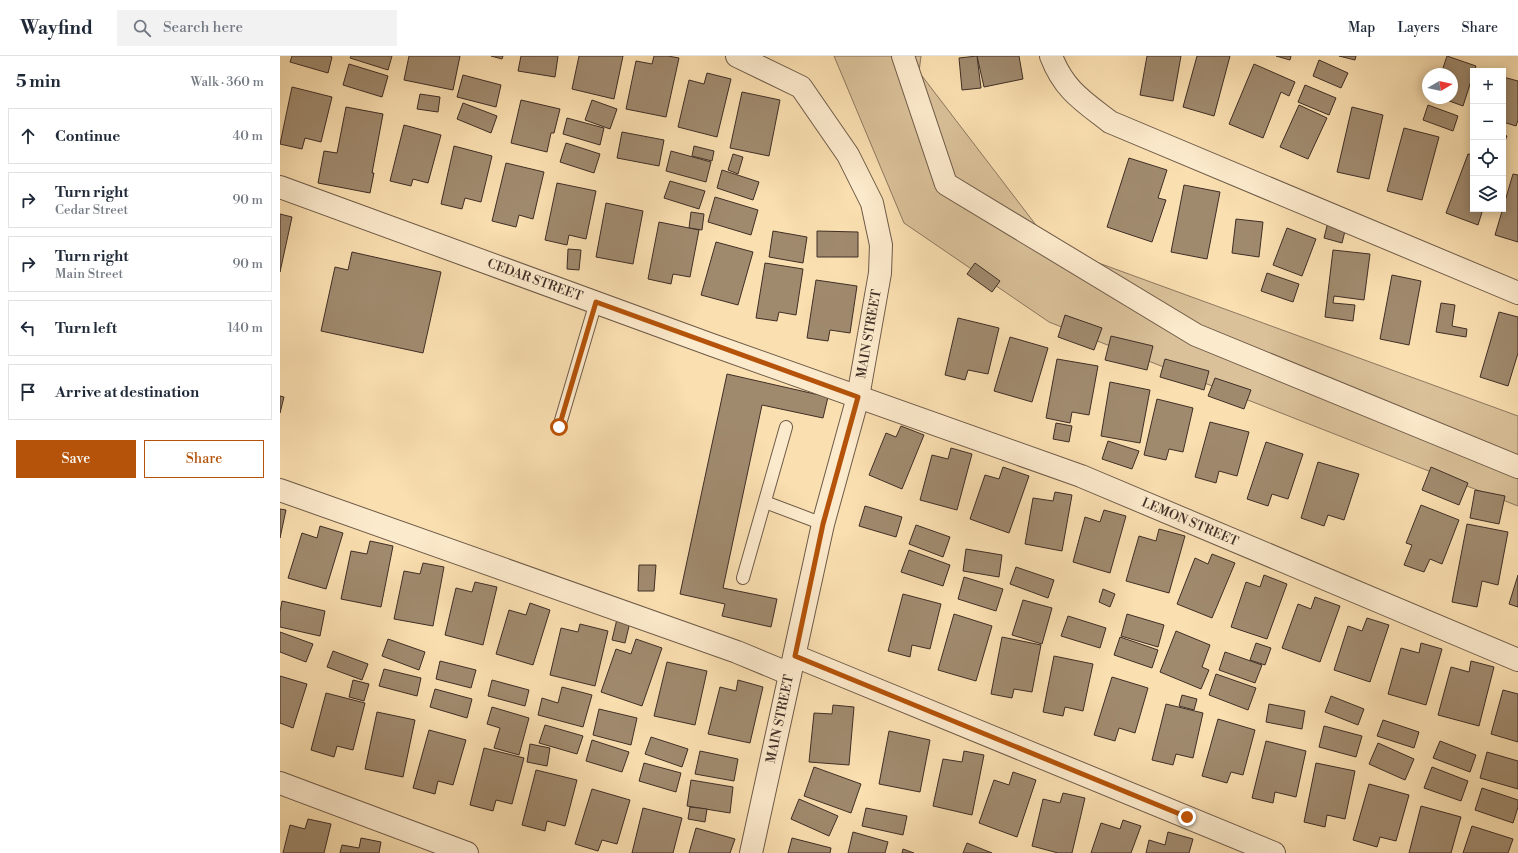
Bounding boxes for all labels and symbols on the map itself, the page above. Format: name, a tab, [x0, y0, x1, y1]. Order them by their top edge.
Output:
north arrow	[1422, 68, 1458, 104]
street label: CEDAR STREET	[485, 255, 585, 305]
street label: MAIN STREET	[853, 288, 885, 380]
route start	[550, 418, 568, 436]
street label: LEMON STREET	[1139, 494, 1241, 550]
street label: MAIN STREET	[763, 673, 797, 765]
route end	[1178, 808, 1196, 826]

